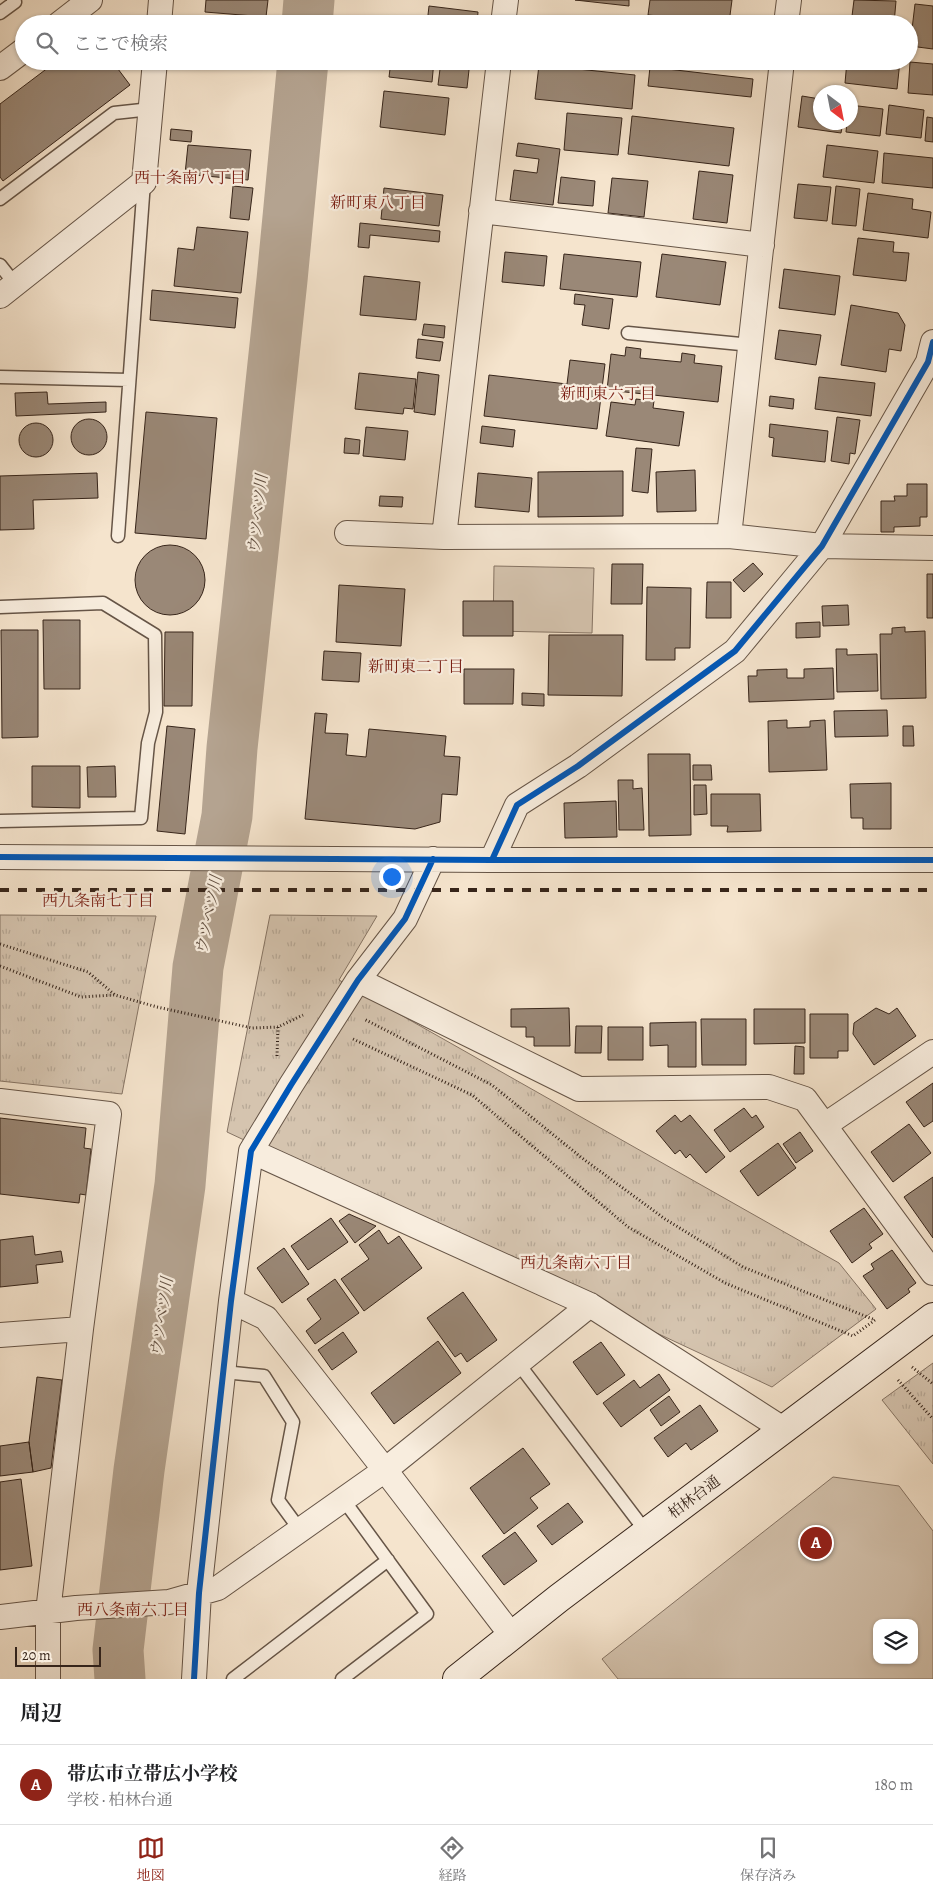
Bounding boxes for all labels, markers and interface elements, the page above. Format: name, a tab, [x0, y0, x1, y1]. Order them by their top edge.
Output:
search box	[15, 15, 918, 70]
icon: search	[33, 29, 61, 57]
text: ここで検索	[73, 31, 168, 57]
north arrow	[813, 85, 858, 130]
district label: 西十条南八丁目	[134, 167, 246, 189]
district label: 新町東八丁目	[330, 192, 426, 214]
district label: 新町東六丁目	[560, 383, 656, 405]
water label: ウツベツ川	[243, 471, 273, 555]
district label: 新町東二丁目	[368, 656, 464, 678]
your location	[379, 864, 405, 890]
water label: ウツベツ川	[191, 872, 228, 957]
district label: 西九条南七丁目	[42, 890, 154, 912]
district label: 西九条南六丁目	[520, 1252, 632, 1274]
water label: ウツベツ川	[146, 1274, 179, 1358]
street label: 柏林台通	[664, 1471, 724, 1523]
pin: A	[800, 1524, 832, 1562]
district label: 西八条南六丁目	[77, 1599, 189, 1621]
map controls	[873, 1619, 918, 1664]
button: layers	[873, 1619, 918, 1664]
scale bar	[15, 1644, 101, 1667]
text: 20 m	[22, 1646, 51, 1665]
text: 周辺	[20, 1699, 62, 1727]
text: 帯広市立帯広小学校	[67, 1761, 238, 1787]
text: A	[31, 1774, 41, 1796]
text: 180 m	[875, 1774, 913, 1796]
text: 学校 · 柏林台通	[67, 1789, 173, 1811]
tab: 地図	[137, 1834, 165, 1885]
tab: 経路	[438, 1834, 466, 1885]
tab: 保存済み	[740, 1834, 796, 1885]

